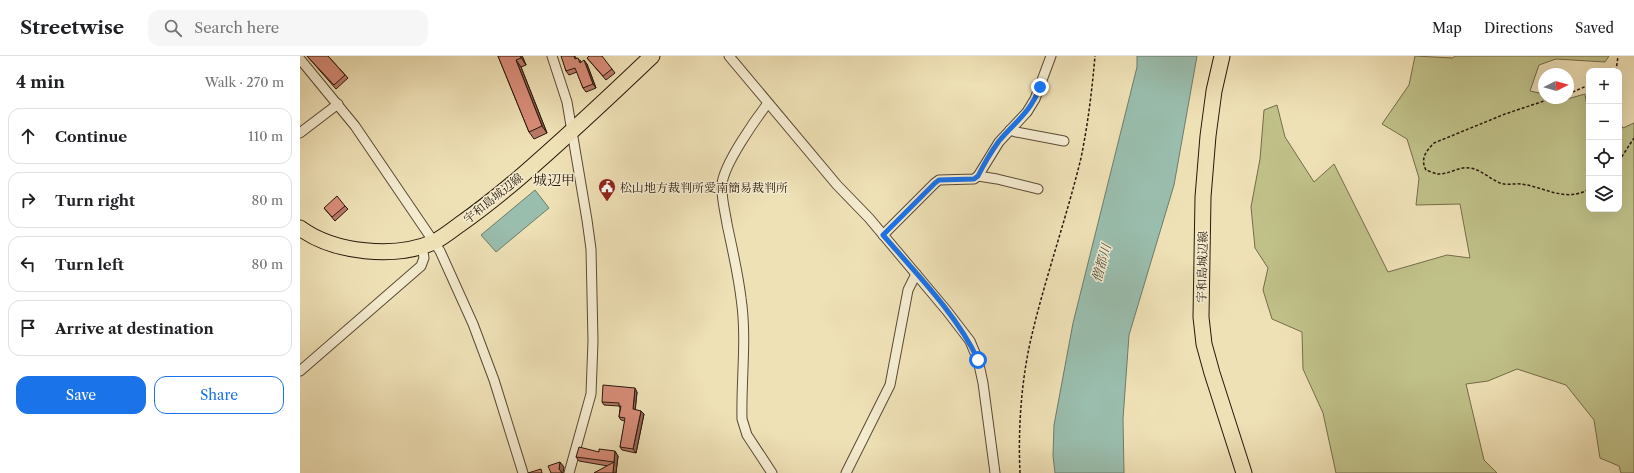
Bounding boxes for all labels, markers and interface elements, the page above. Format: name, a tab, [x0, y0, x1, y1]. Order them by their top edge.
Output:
search box	[148, 10, 428, 46]
text: Streetwise	[20, 16, 124, 39]
icon: search	[162, 17, 184, 39]
text: Search here	[194, 18, 279, 37]
text: Map	[1432, 19, 1462, 37]
text: Directions	[1484, 19, 1553, 37]
text: Saved	[1575, 19, 1614, 37]
north arrow	[1538, 68, 1574, 104]
map controls	[1586, 68, 1622, 212]
button: +	[1586, 68, 1622, 104]
text: 4 min	[16, 72, 65, 92]
text: Walk · 270 m	[205, 74, 284, 90]
route end	[1031, 78, 1049, 96]
button: −	[1586, 104, 1622, 140]
icon: ahead	[17, 125, 39, 147]
text: Continue	[55, 127, 127, 146]
text: 110 m	[248, 128, 283, 144]
button: locate	[1586, 140, 1622, 176]
street label: 宇和島城辺線	[460, 170, 526, 226]
district label: 城辺甲	[533, 171, 575, 189]
button: layers	[1586, 176, 1622, 212]
public building icon: 松山地方裁判所愛南簡易裁判所	[597, 177, 617, 202]
place label: 松山地方裁判所愛南簡易裁判所	[620, 180, 788, 195]
icon: right	[17, 189, 39, 211]
text: Turn right	[55, 191, 135, 210]
text: 80 m	[251, 192, 283, 208]
street label: 宇和島城辺線	[1194, 231, 1210, 303]
water label: 僧都川	[1088, 240, 1115, 284]
icon: left	[17, 253, 39, 275]
text: Turn left	[55, 255, 124, 274]
text: 80 m	[251, 256, 283, 272]
icon: arrive	[17, 317, 39, 339]
text: Arrive at destination	[55, 319, 214, 338]
route start	[969, 351, 987, 369]
button: Save	[16, 376, 146, 414]
button: Share	[154, 376, 284, 414]

